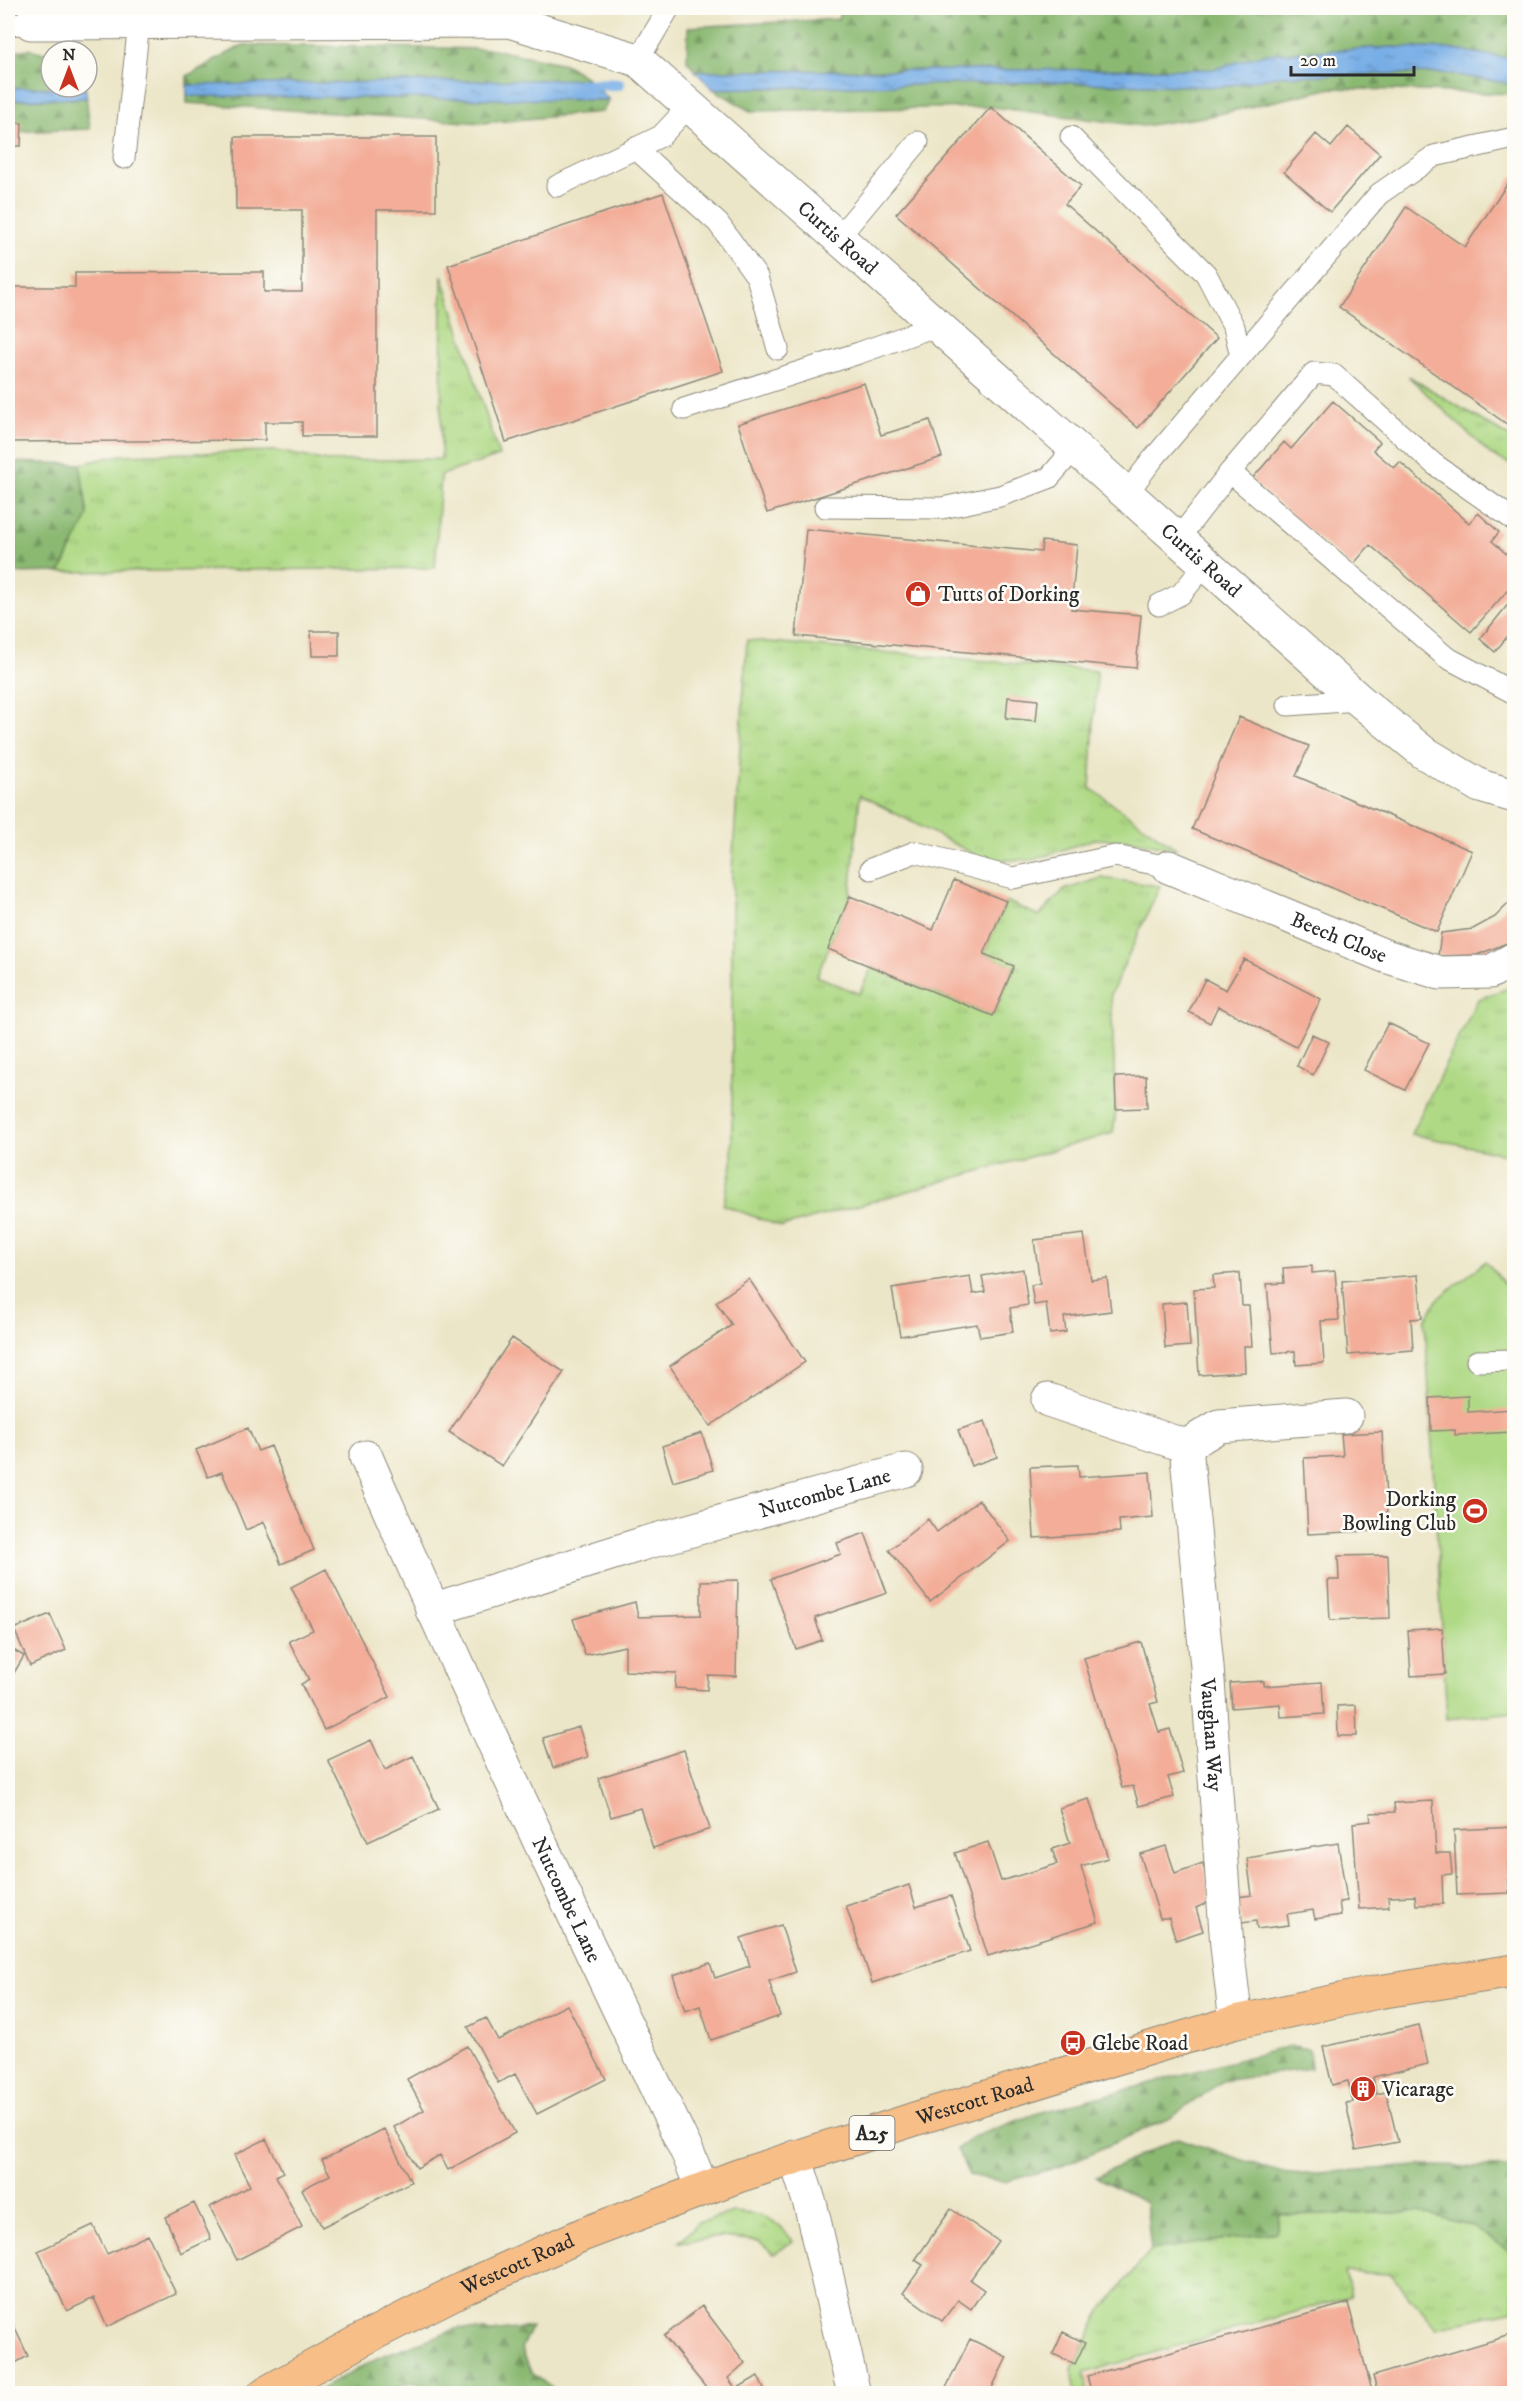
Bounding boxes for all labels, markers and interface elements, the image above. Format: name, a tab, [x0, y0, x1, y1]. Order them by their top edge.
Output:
north arrow	[39, 39, 99, 99]
scale bar	[1291, 39, 1414, 77]
text: N	[62, 45, 76, 65]
text: 20 m	[1300, 50, 1336, 72]
street label: Curtis Road	[791, 196, 883, 281]
street label: Curtis Road	[1155, 518, 1247, 604]
shop icon: Tutts of Dorking	[903, 579, 933, 609]
place label: Tutts of Dorking	[938, 582, 1080, 608]
street label: Beech Close	[1287, 907, 1391, 969]
street label: Nutcombe Lane	[756, 1463, 894, 1524]
place label: Dorking Bowling Club	[1342, 1487, 1457, 1537]
sports icon: Dorking Bowling Club	[1460, 1496, 1490, 1526]
street label: Vaughan Way	[1194, 1676, 1228, 1793]
street label: Nutcombe Lane	[525, 1833, 607, 1967]
bus stop icon: Glebe Road	[1058, 2028, 1088, 2058]
place label: Glebe Road	[1092, 2031, 1189, 2057]
street label: Westcott Road	[912, 2072, 1037, 2132]
building icon: Vicarage	[1348, 2074, 1378, 2104]
place label: Vicarage	[1381, 2077, 1454, 2103]
road number: A25	[850, 2116, 894, 2150]
street label: Westcott Road	[456, 2228, 579, 2302]

